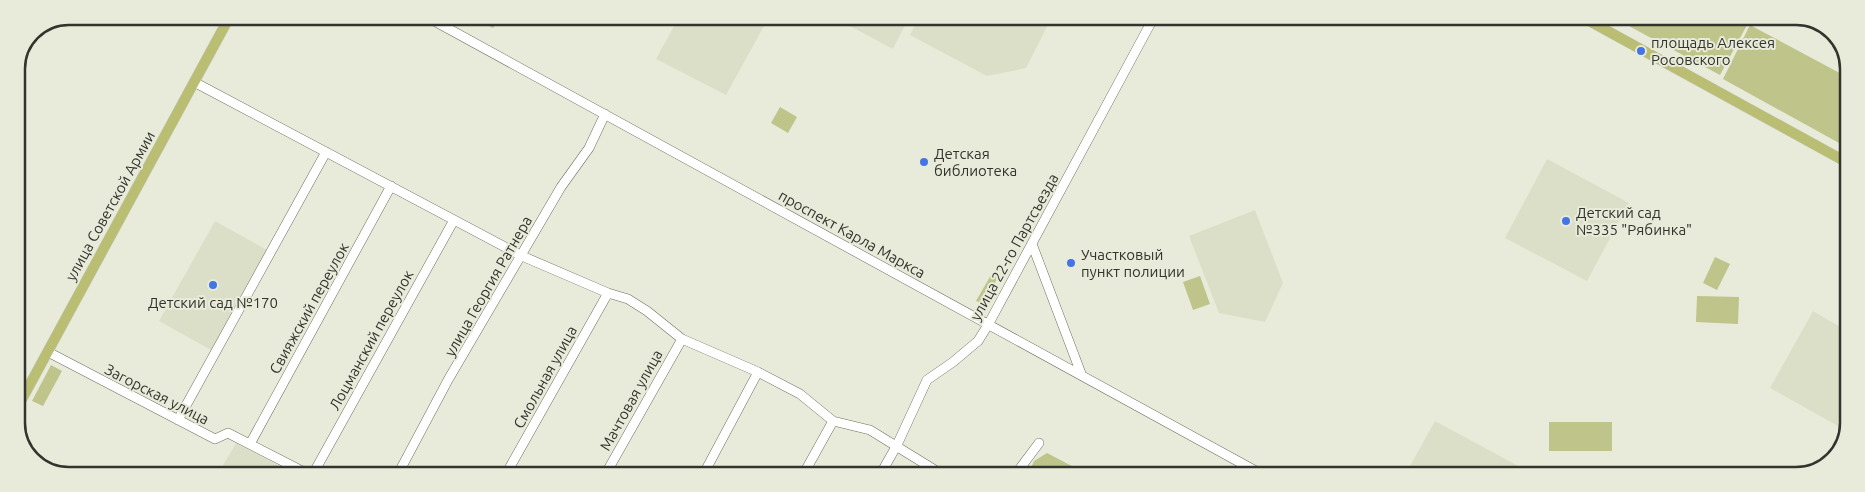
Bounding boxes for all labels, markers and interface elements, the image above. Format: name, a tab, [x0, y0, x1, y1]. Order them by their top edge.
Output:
place label: площадь Алексея Росовского	[1651, 34, 1775, 68]
marker: площадь Алексея Росовского	[1635, 45, 1647, 57]
street label: улица Советской Армии	[62, 128, 158, 284]
place label: Детская библиотека	[934, 145, 1017, 179]
marker: Детская библиотека	[918, 156, 930, 168]
street label: улица 22-го Партсъезда	[966, 171, 1062, 323]
street label: проспект Карла Маркса	[776, 187, 928, 281]
place label: Детский сад №335 "Рябинка"	[1576, 204, 1692, 238]
street label: улица Георгия Ратнера	[441, 213, 535, 359]
marker: Детский сад №335 "Рябинка"	[1560, 215, 1572, 227]
street label: Свияжский переулок	[266, 239, 352, 377]
place label: Участковый пункт полиции	[1081, 246, 1185, 280]
marker: Участковый пункт полиции	[1065, 257, 1077, 269]
street label: Лоцманский переулок	[325, 267, 417, 413]
marker: Детский сад №170	[207, 279, 219, 291]
place label: Детский сад №170	[148, 294, 278, 311]
street label: Смольная улица	[510, 323, 580, 431]
street label: Мачтовая улица	[596, 347, 666, 453]
street label: Загорская улица	[102, 360, 212, 428]

